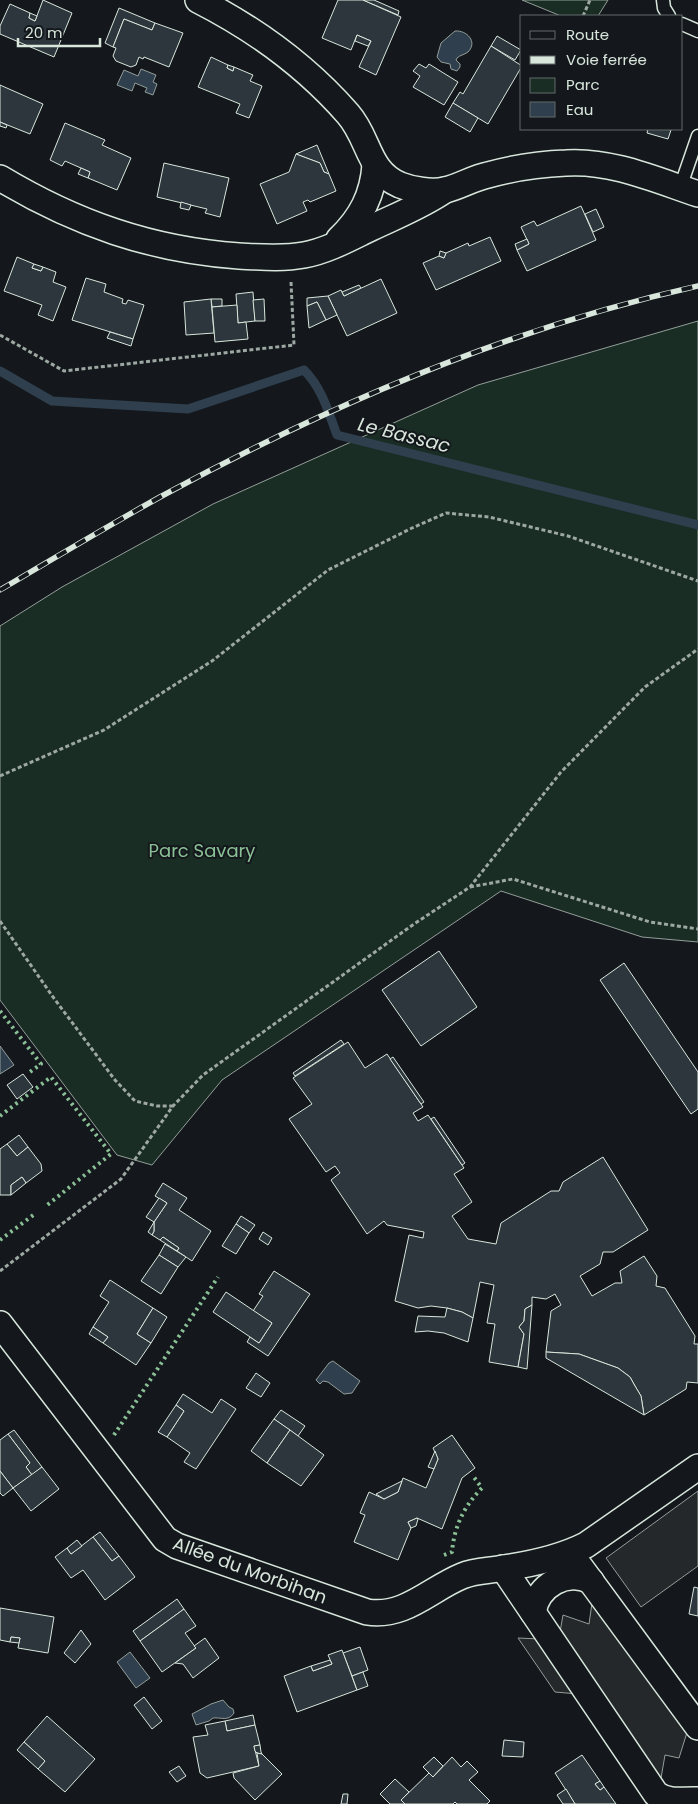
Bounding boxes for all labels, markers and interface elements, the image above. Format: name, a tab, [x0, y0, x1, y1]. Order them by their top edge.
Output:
scale bar	[18, 15, 100, 47]
legend	[520, 15, 683, 130]
text: 20 m	[25, 22, 63, 43]
text: Route	[566, 24, 609, 45]
text: Voie ferrée	[566, 49, 647, 70]
text: Parc	[566, 74, 600, 95]
text: Eau	[566, 99, 593, 120]
water label: Le Bassac	[355, 410, 453, 460]
park label: Parc Savary	[149, 838, 255, 863]
street label: Allée du Morbihan	[170, 1531, 330, 1609]

